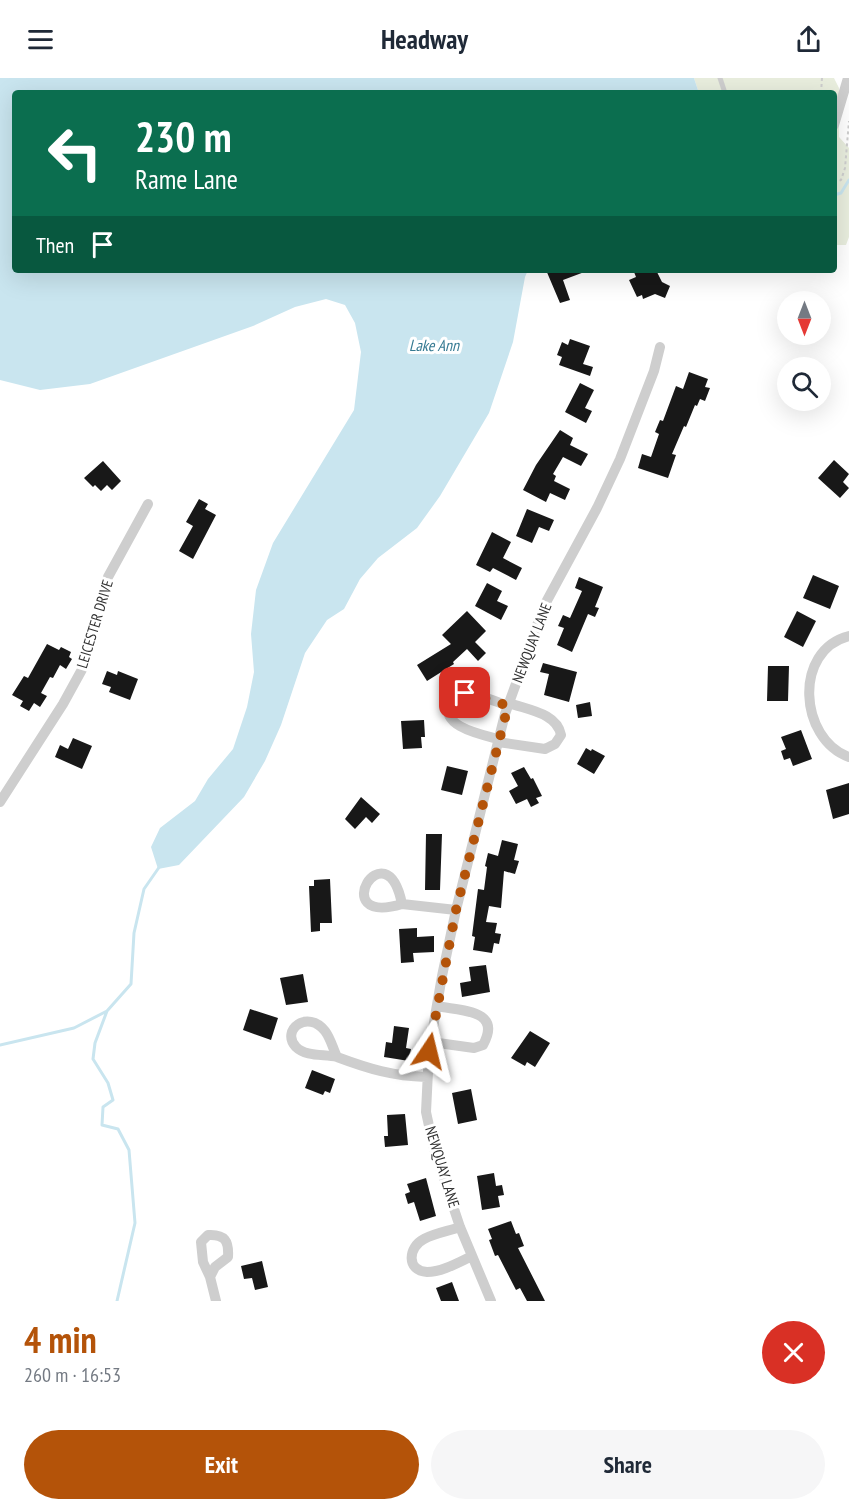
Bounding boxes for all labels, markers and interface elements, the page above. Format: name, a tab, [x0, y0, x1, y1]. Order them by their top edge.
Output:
text: Headway	[381, 22, 468, 56]
icon: menu	[24, 23, 57, 56]
icon: share	[792, 23, 825, 56]
text: 230 m	[135, 109, 232, 164]
icon: left	[36, 114, 114, 192]
text: Rame Lane	[135, 162, 238, 196]
icon: arrive	[86, 228, 119, 261]
text: Then	[36, 231, 74, 259]
north arrow	[777, 291, 831, 345]
map controls	[777, 291, 831, 411]
water label: Lake Ann	[409, 335, 460, 355]
button: search	[777, 357, 831, 411]
street label: LEICESTER DRIVE	[72, 577, 117, 670]
street label: NEWQUAY LANE	[508, 600, 555, 686]
pin	[439, 667, 490, 718]
icon: arrive	[448, 676, 481, 709]
position arrow	[397, 1019, 461, 1083]
street label: NEWQUAY LANE	[421, 1124, 464, 1210]
text: 4 min	[24, 1316, 97, 1363]
button: close	[762, 1321, 825, 1384]
text: 260 m · 16:53	[24, 1362, 121, 1388]
button: Exit	[24, 1430, 419, 1499]
button: Share	[431, 1430, 825, 1499]

